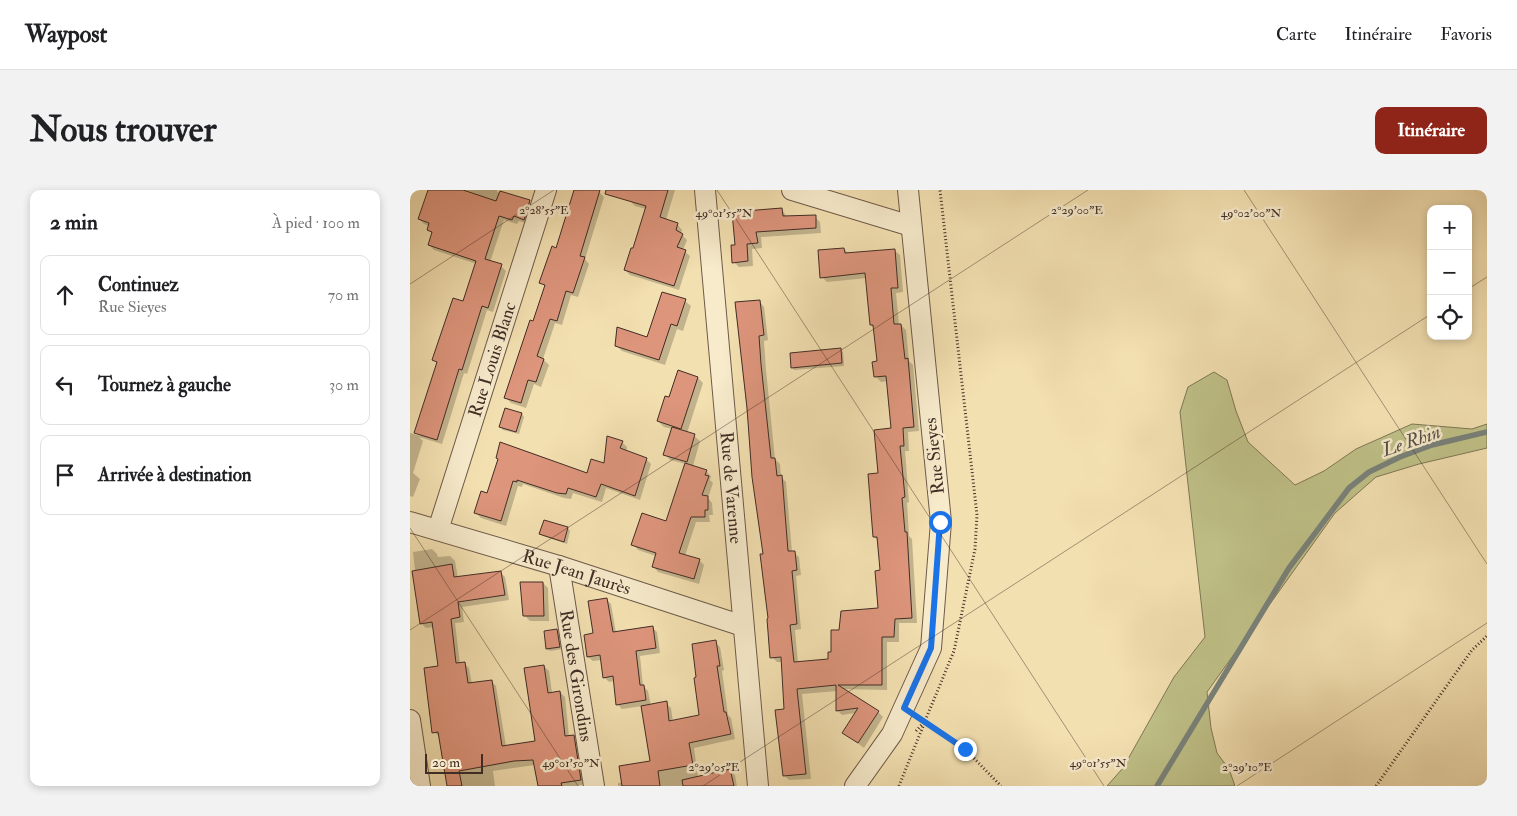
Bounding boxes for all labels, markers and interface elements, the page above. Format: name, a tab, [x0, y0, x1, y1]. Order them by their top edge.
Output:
text: Waypost	[25, 19, 107, 50]
text: Carte	[1276, 23, 1317, 46]
text: Itinéraire	[1345, 23, 1412, 46]
text: Favoris	[1440, 23, 1492, 46]
button: Itinéraire	[1375, 107, 1487, 154]
text: Nous trouver	[30, 108, 217, 152]
text: 2°28'55"E	[519, 203, 569, 218]
text: 2°29'00"E	[1051, 203, 1103, 218]
map controls	[1427, 205, 1472, 340]
button: +	[1427, 205, 1472, 250]
text: 49°01'55"N	[696, 206, 753, 221]
text: 49°02'00"N	[1221, 206, 1281, 221]
text: 2 min	[50, 209, 98, 236]
text: À pied · 100 m	[272, 213, 360, 233]
button: −	[1427, 250, 1472, 295]
text: Continuez	[98, 273, 179, 297]
icon: ahead	[51, 281, 79, 309]
text: 70 m	[328, 285, 359, 305]
button: locate	[1427, 295, 1472, 340]
text: Rue Sieyes	[98, 297, 166, 317]
street label: Rue Louis Blanc	[464, 299, 522, 420]
icon: left	[51, 371, 79, 399]
text: Tournez à gauche	[98, 373, 231, 397]
text: 30 m	[329, 375, 359, 395]
street label: Rue Sieyes	[919, 416, 950, 495]
water label: Le Rhin	[1378, 420, 1444, 462]
street label: Rue de Varenne	[715, 431, 747, 545]
icon: arrive	[51, 461, 79, 489]
text: Arrivée à destination	[98, 463, 252, 487]
route start	[929, 511, 952, 534]
street label: Rue Jean Jaurès	[520, 545, 634, 601]
street label: Rue des Girondins	[554, 608, 598, 743]
route end	[954, 738, 977, 761]
scale bar	[425, 751, 482, 774]
text: 20 m	[432, 754, 460, 771]
text: 49°01'50"N	[542, 756, 600, 771]
text: 49°01'55"N	[1070, 756, 1127, 771]
text: 2°29'05"E	[689, 760, 740, 775]
text: 2°29'10"E	[1222, 760, 1272, 775]

